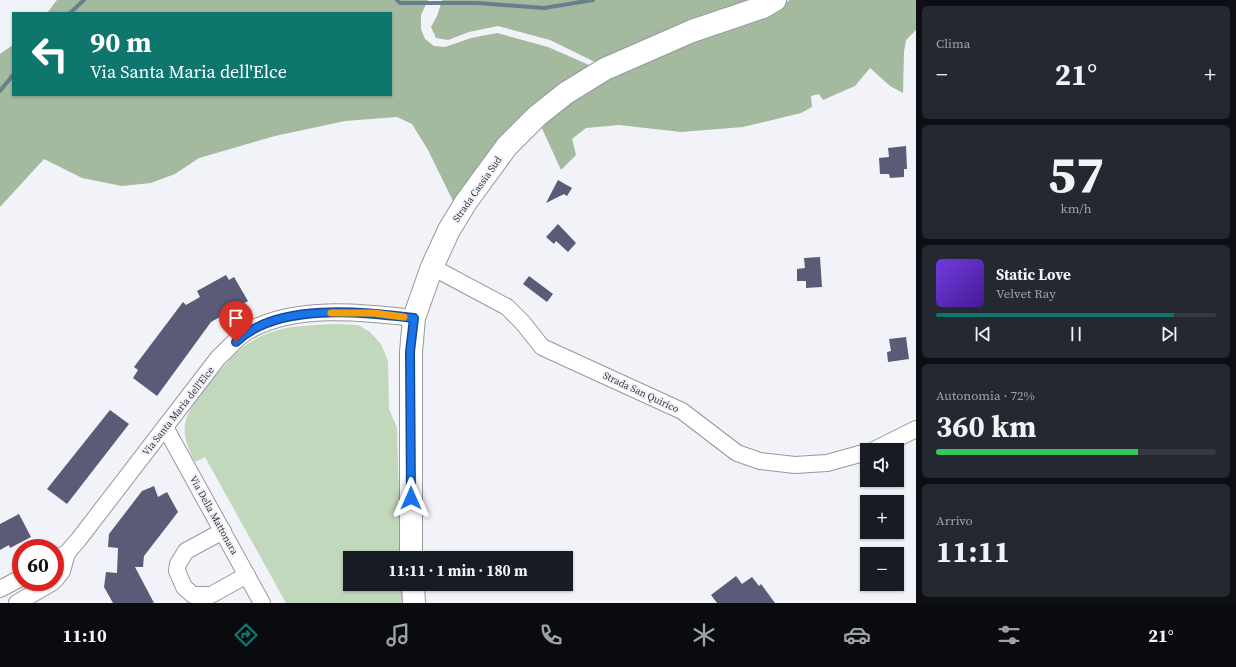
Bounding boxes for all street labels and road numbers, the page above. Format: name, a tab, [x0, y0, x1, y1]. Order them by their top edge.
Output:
street label: Strada Cassia Sud	[449, 153, 505, 224]
street label: Via Santa Maria dell'Elce	[139, 364, 217, 458]
street label: Strada San Quirico	[601, 369, 682, 416]
street label: Via Della Mattonara	[187, 473, 242, 558]

